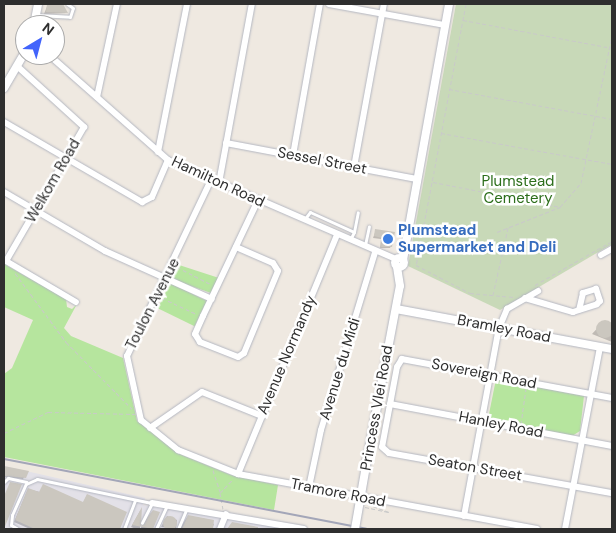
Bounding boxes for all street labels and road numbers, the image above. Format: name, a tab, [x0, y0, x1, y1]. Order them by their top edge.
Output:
street label: Welkom Road	[22, 136, 84, 226]
street label: Sessel Street	[276, 144, 368, 178]
street label: Hamilton Road	[169, 153, 267, 211]
street label: Toulon Avenue	[122, 255, 184, 353]
street label: Avenue Normandy	[254, 293, 320, 417]
street label: Bramley Road	[456, 311, 552, 347]
street label: Avenue du Midi	[316, 316, 364, 422]
street label: Princess Vlei Road	[357, 344, 397, 472]
street label: Sovereign Road	[430, 355, 538, 393]
street label: Hanley Road	[457, 408, 545, 442]
street label: Seaton Street	[427, 451, 523, 485]
street label: Tramore Road	[289, 475, 387, 511]

